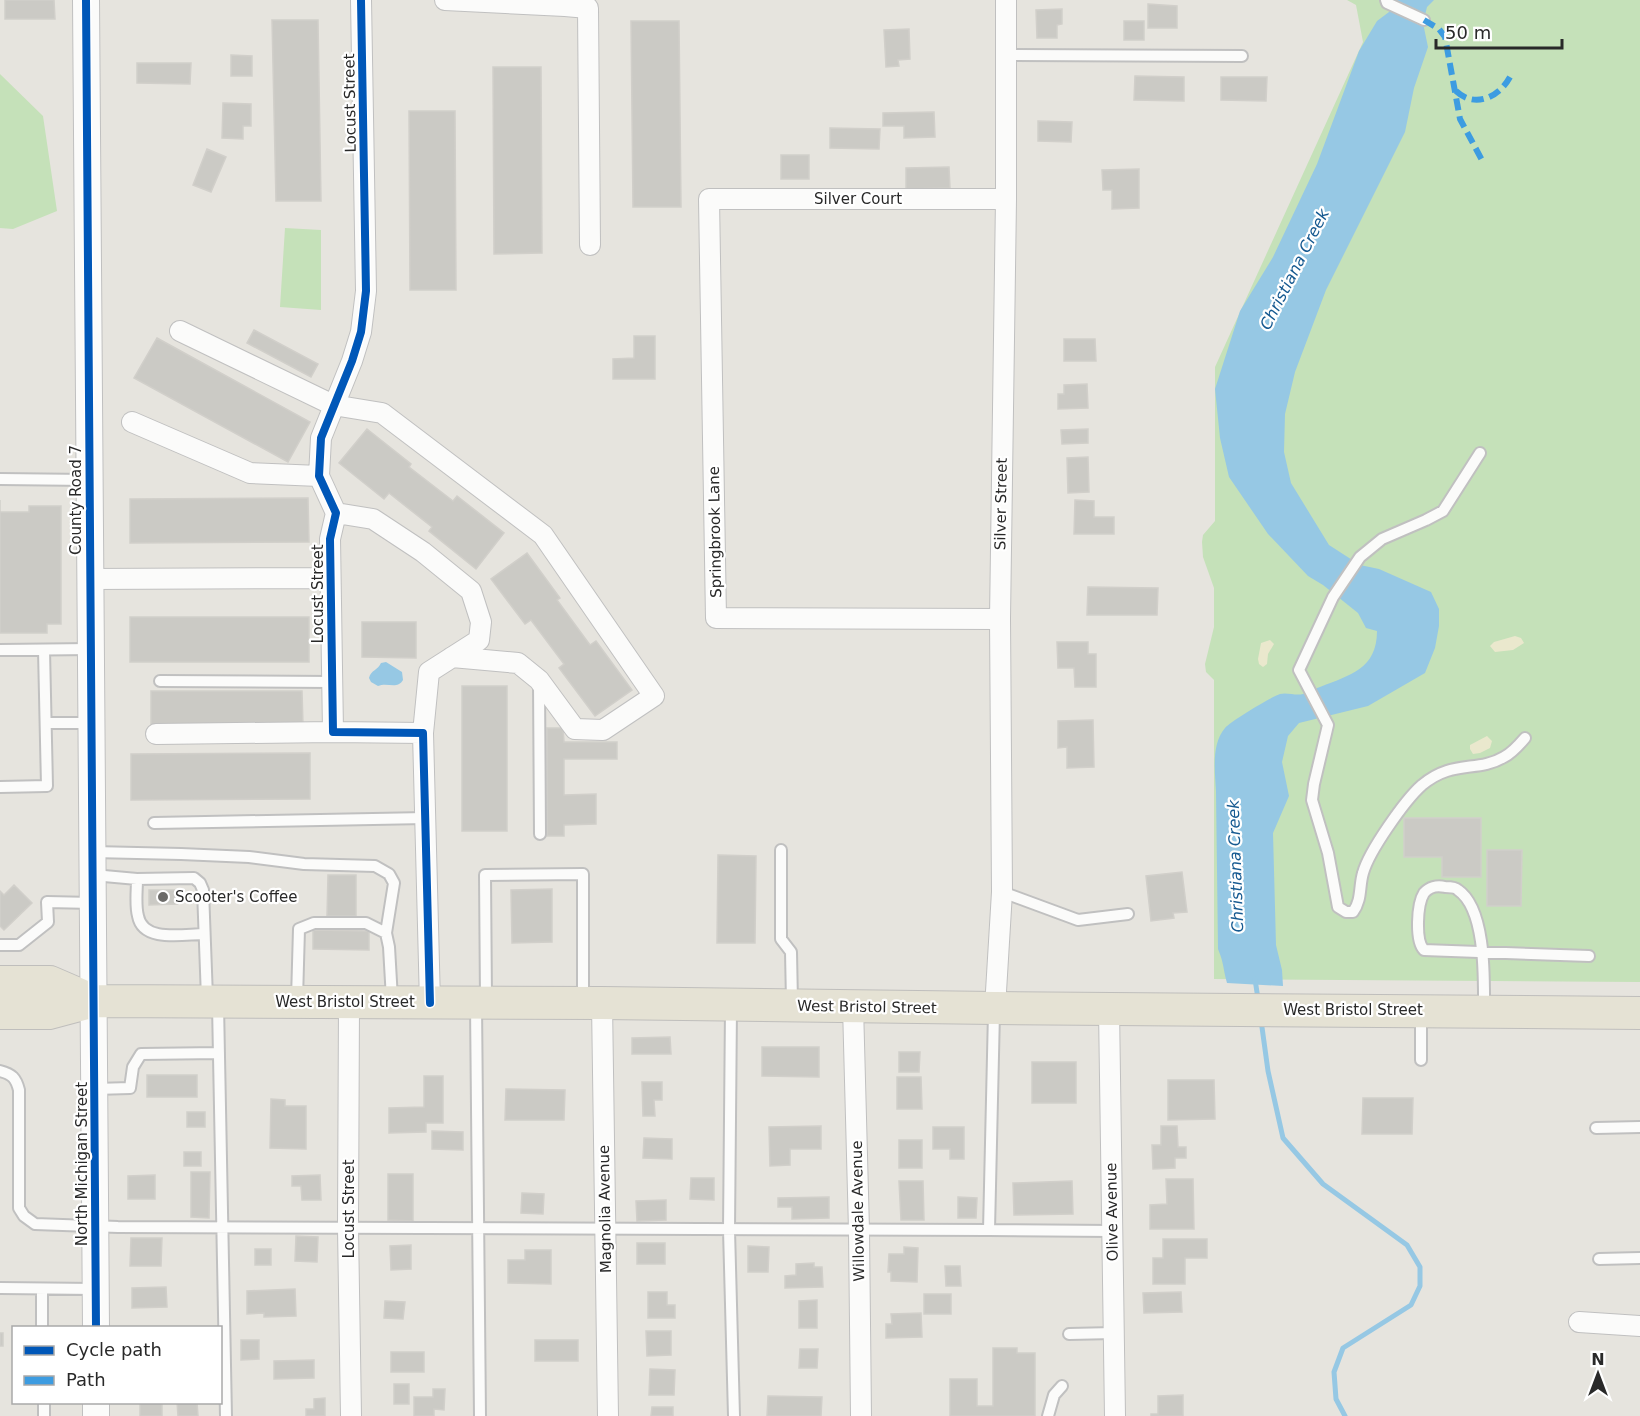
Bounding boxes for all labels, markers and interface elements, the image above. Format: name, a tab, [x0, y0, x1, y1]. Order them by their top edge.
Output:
scale bar	[1436, 12, 1562, 50]
text: 50 m	[1445, 22, 1491, 43]
street label: Locust Street	[340, 53, 360, 153]
street label: Silver Court	[814, 190, 902, 208]
water label: Christiana Creek	[1256, 205, 1333, 333]
street label: County Road 7	[67, 445, 85, 555]
street label: Silver Street	[991, 457, 1011, 550]
street label: Springbrook Lane	[705, 466, 725, 598]
street label: Locust Street	[309, 544, 327, 644]
water label: Christiana Creek	[1224, 798, 1247, 933]
place label: Scooter's Coffee	[175, 888, 298, 906]
marker: Scooter's Coffee	[156, 890, 170, 904]
street label: West Bristol Street	[275, 993, 415, 1011]
street label: West Bristol Street	[797, 997, 937, 1017]
street label: West Bristol Street	[1283, 1001, 1423, 1019]
street label: North Michigan Street	[73, 1082, 91, 1246]
street label: Willowdale Avenue	[848, 1140, 868, 1282]
street label: Magnolia Avenue	[595, 1145, 615, 1273]
street label: Locust Street	[340, 1159, 358, 1259]
street label: Olive Avenue	[1102, 1162, 1122, 1262]
legend	[12, 1326, 222, 1404]
text: Cycle path	[66, 1339, 162, 1360]
north arrow	[1568, 1344, 1628, 1404]
text: N	[1591, 1350, 1605, 1369]
text: Path	[66, 1369, 106, 1390]

